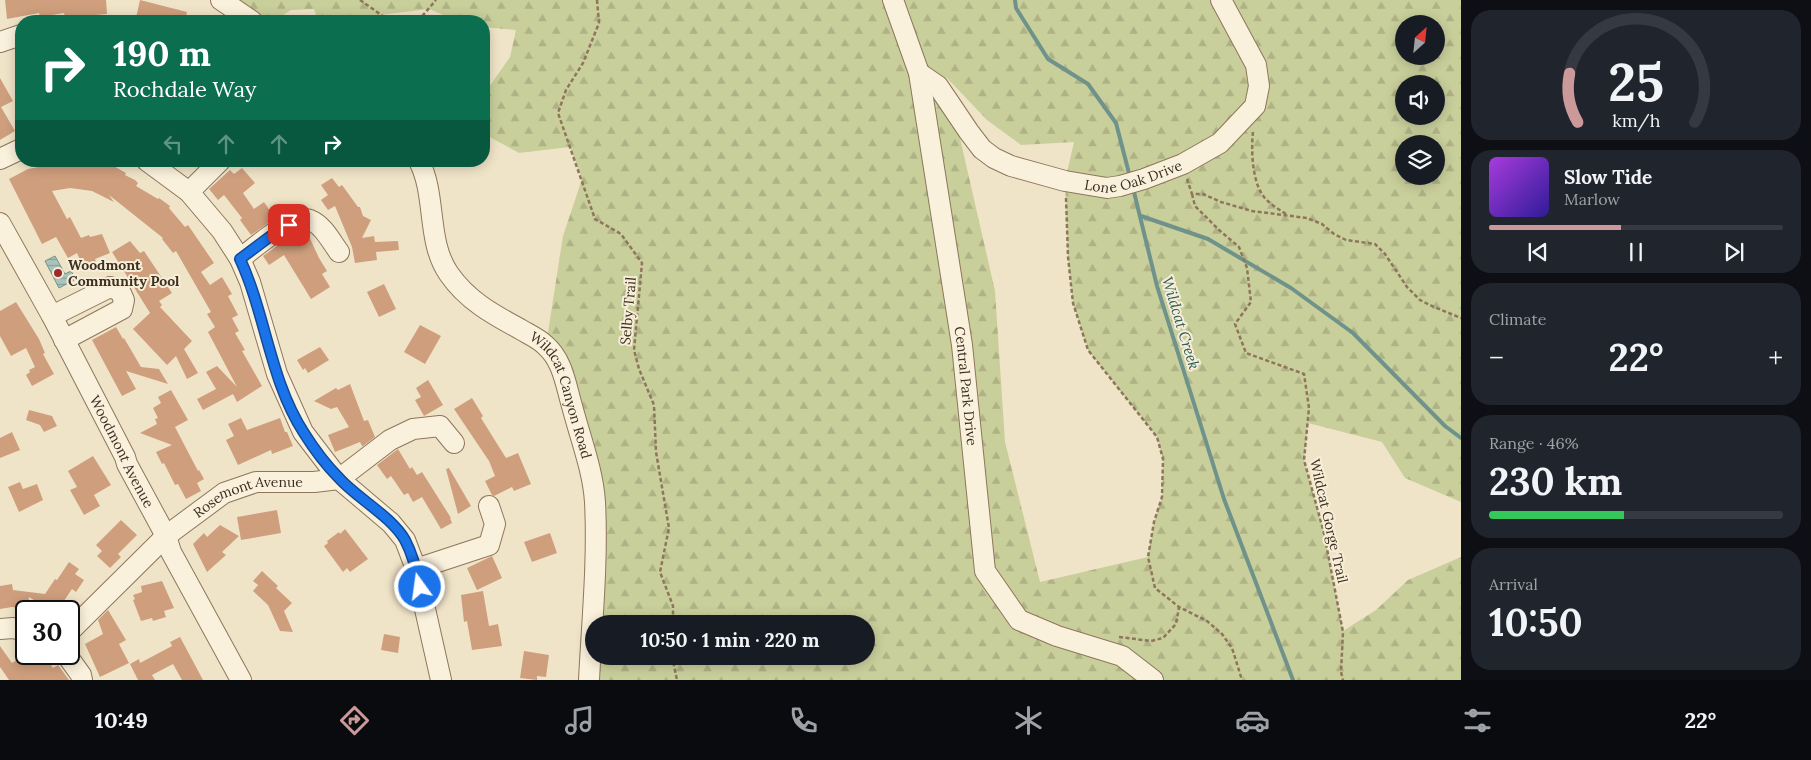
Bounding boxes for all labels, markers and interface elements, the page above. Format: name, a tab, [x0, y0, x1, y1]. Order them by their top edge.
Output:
north arrow	[1395, 15, 1445, 65]
map controls	[1395, 15, 1445, 185]
text: 190 m	[113, 31, 211, 76]
icon: right	[30, 35, 95, 100]
text: 25	[1608, 49, 1664, 115]
text: Rochdale Way	[113, 75, 256, 103]
button: sound	[1395, 75, 1445, 125]
text: km/h	[1612, 109, 1660, 132]
icon: left	[159, 130, 187, 158]
icon: ahead	[212, 130, 240, 158]
icon: ahead	[265, 130, 293, 158]
icon: right	[318, 130, 346, 158]
button: layers	[1395, 135, 1445, 185]
street label: Lone Oak Drive	[1083, 156, 1185, 197]
text: Slow Tide	[1564, 165, 1652, 189]
text: Marlow	[1564, 189, 1620, 209]
pin	[268, 204, 310, 246]
icon: arrive	[275, 211, 303, 239]
icon: previous	[1524, 238, 1552, 266]
icon: pause	[1622, 238, 1650, 266]
icon: next	[1720, 238, 1748, 266]
place label: Woodmont Community Pool	[68, 256, 180, 290]
marker: Woodmont Community Pool	[52, 267, 64, 279]
water label: Wildcat Creek	[1158, 274, 1204, 372]
street label: Selby Trail	[616, 276, 640, 346]
text: Climate	[1489, 309, 1546, 329]
street label: Central Park Drive	[950, 325, 981, 447]
street label: Wildcat Canyon Road	[526, 328, 596, 461]
text: 22°	[1608, 333, 1664, 381]
text: −	[1489, 340, 1504, 376]
text: +	[1768, 340, 1783, 376]
street label: Woodmont Avenue	[86, 392, 158, 511]
text: Range · 46%	[1489, 433, 1579, 453]
street label: Wildcat Gorge Trail	[1306, 457, 1352, 585]
text: 230 km	[1489, 457, 1622, 505]
street label: Rosemont Avenue	[190, 473, 303, 522]
position arrow	[393, 560, 445, 612]
text: Arrival	[1489, 574, 1538, 594]
text: 10:50	[1489, 598, 1583, 646]
speed limit sign: 30	[15, 600, 80, 665]
text: 10:50 · 1 min · 220 m	[641, 628, 819, 652]
icon: directions	[337, 703, 372, 738]
icon: music	[562, 703, 597, 738]
icon: phone	[786, 703, 821, 738]
icon: climate	[1011, 703, 1046, 738]
icon: car	[1235, 703, 1270, 738]
icon: filters	[1460, 703, 1495, 738]
text: 10:49	[95, 706, 148, 734]
text: 22°	[1684, 706, 1716, 734]

